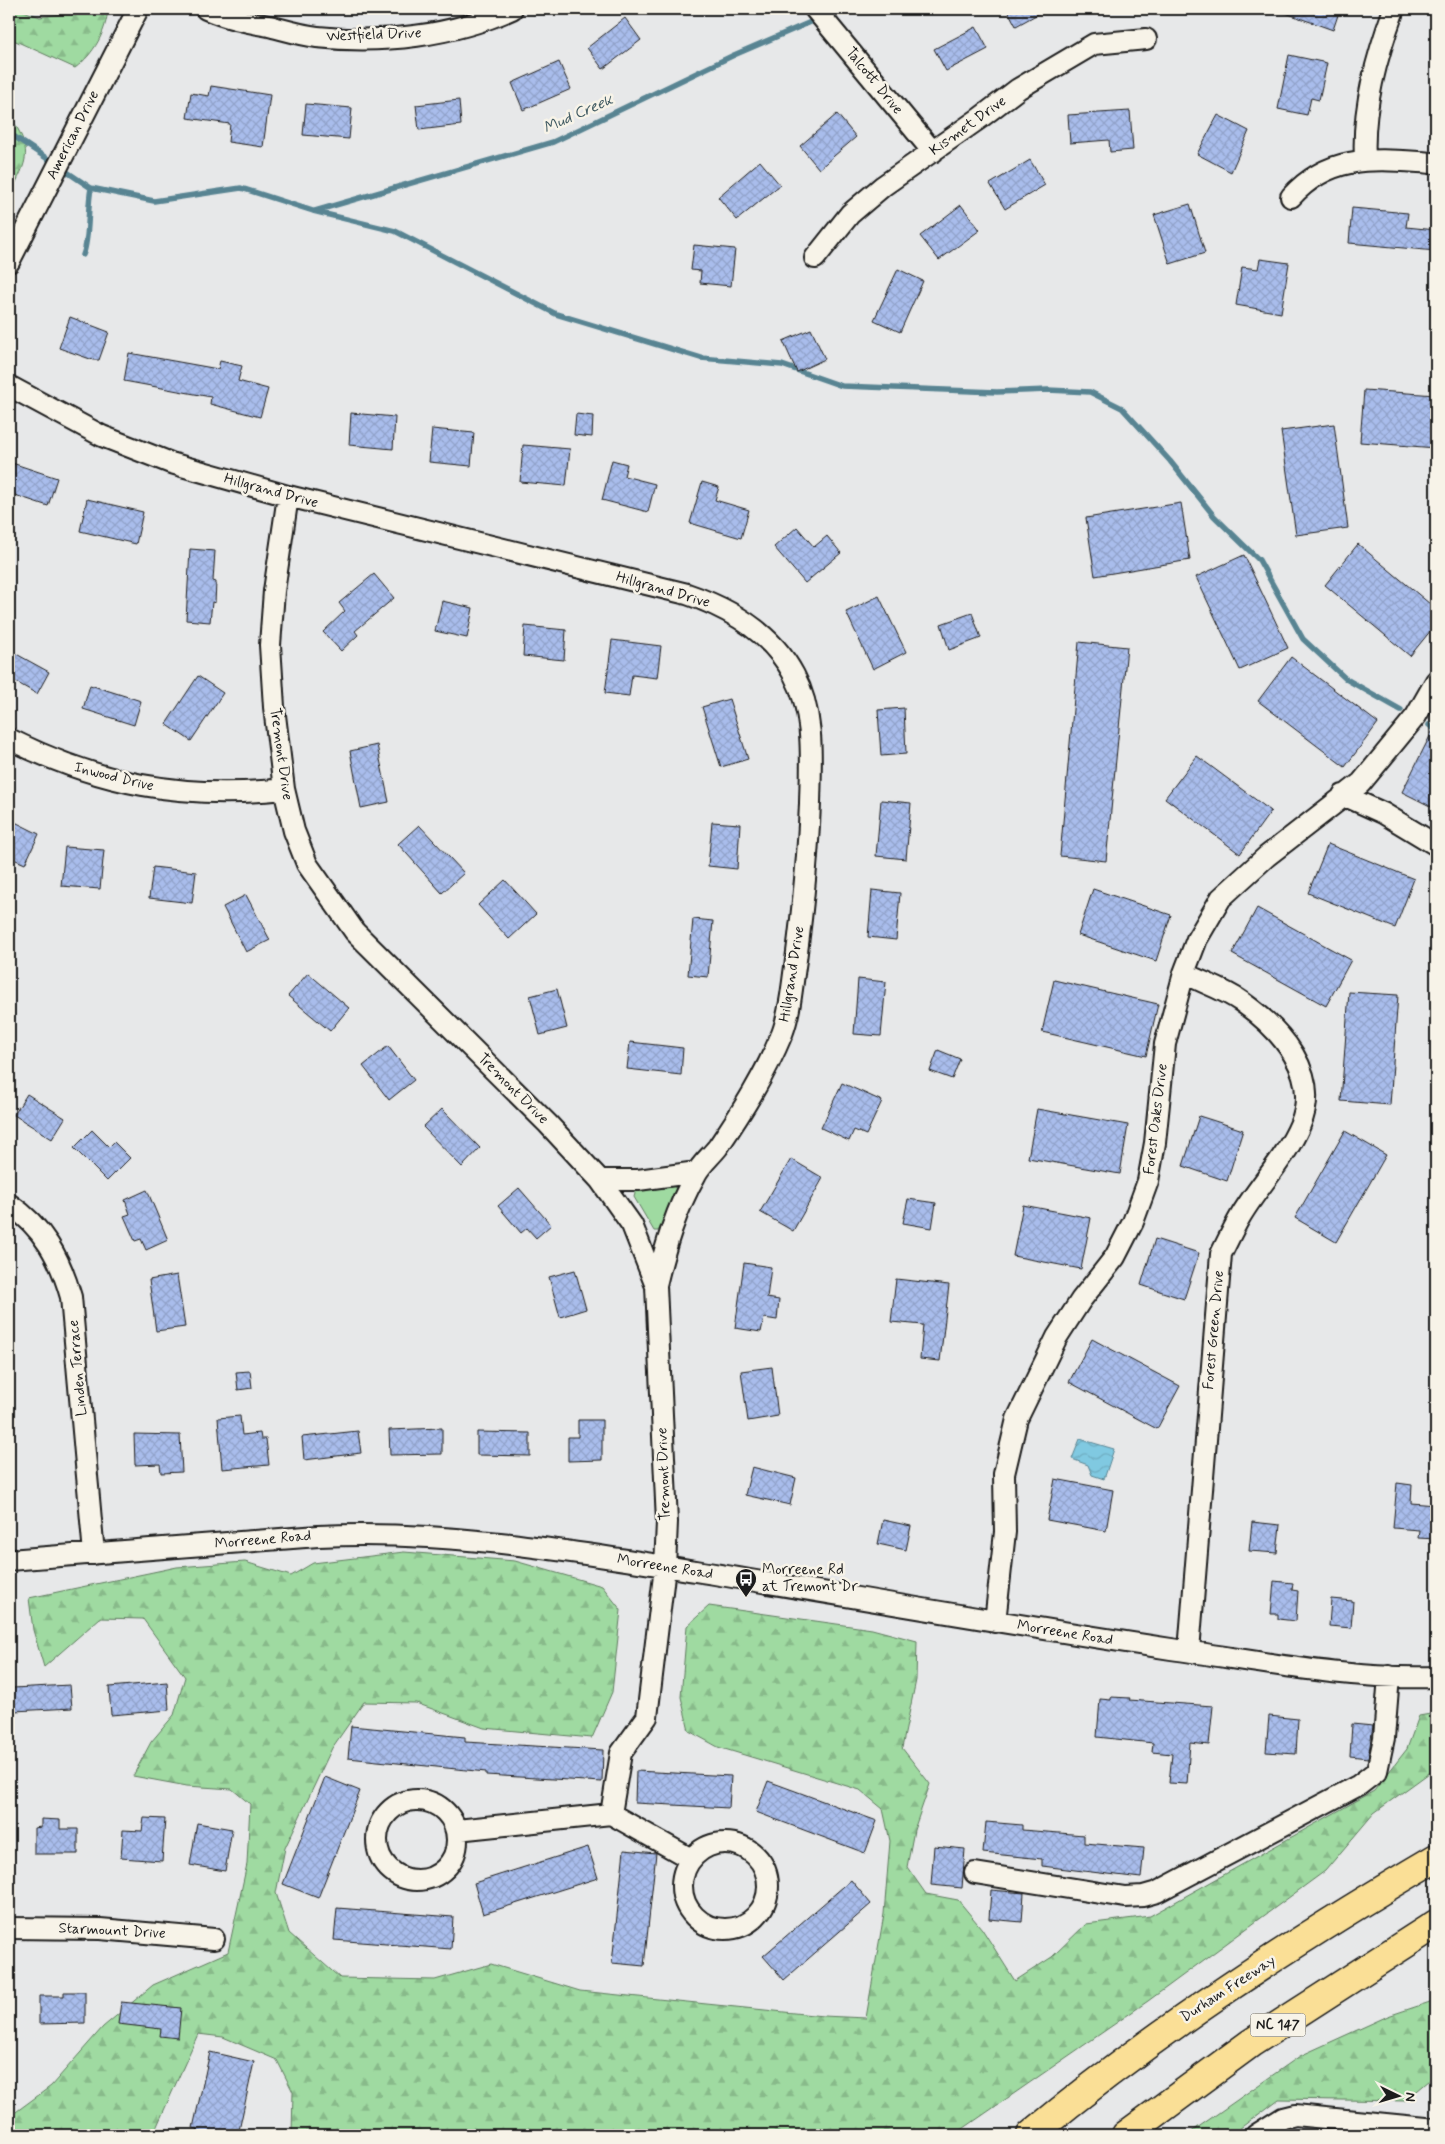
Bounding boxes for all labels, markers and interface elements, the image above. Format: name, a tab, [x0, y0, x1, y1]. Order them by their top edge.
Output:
street label: Westfield Drive	[326, 23, 422, 47]
street label: Talcott Drive	[841, 43, 908, 119]
street label: American Drive	[42, 87, 104, 183]
water label: Mud Creek	[540, 89, 617, 139]
street label: Kismet Drive	[926, 91, 1011, 161]
street label: Hillgrand Drive	[222, 469, 321, 513]
street label: Hillgrand Drive	[614, 567, 713, 613]
street label: Tremont Drive	[265, 706, 297, 802]
street label: Inwood Drive	[72, 757, 156, 797]
street label: Hillgrand Drive	[775, 924, 809, 1023]
street label: Tremont Drive	[473, 1049, 553, 1129]
street label: Forest Oaks Drive	[1139, 1062, 1173, 1176]
street label: Forest Green Drive	[1199, 1269, 1229, 1391]
street label: Linden Terrace	[64, 1319, 92, 1417]
street label: Tremont Drive	[652, 1427, 676, 1521]
street label: Morreene Road	[214, 1526, 312, 1554]
street label: Morreene Road	[616, 1550, 714, 1584]
place label: Morreene Rd at Tremont Dr	[762, 1560, 858, 1597]
bus stop icon: Morreene Rd at Tremont Dr	[734, 1567, 758, 1598]
street label: Morreene Road	[1016, 1616, 1114, 1650]
street label: Starmount Drive	[58, 1918, 166, 1944]
street label: Durham Freeway	[1177, 1951, 1280, 2027]
road number: NC 147	[1250, 2014, 1306, 2036]
north arrow	[1372, 2072, 1422, 2122]
text: N	[1401, 2092, 1419, 2102]

